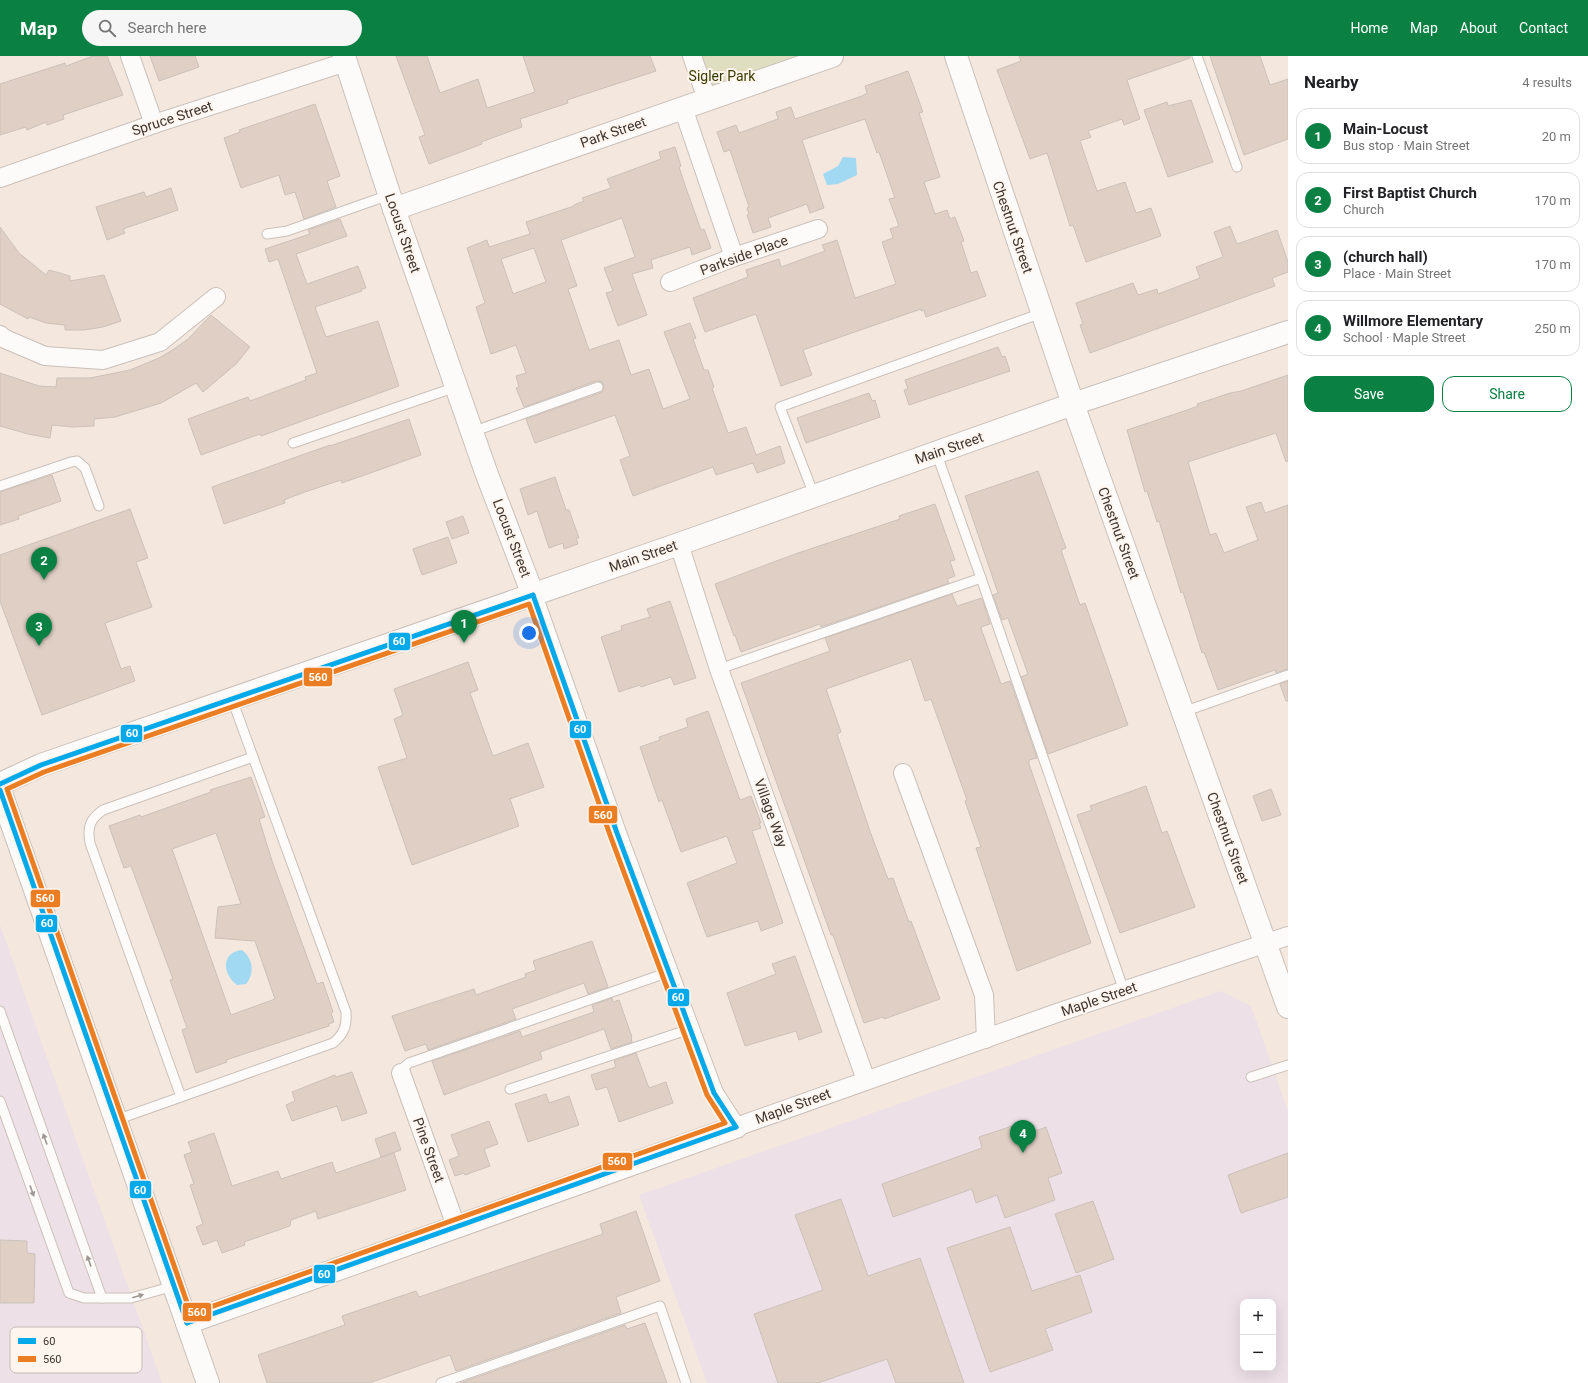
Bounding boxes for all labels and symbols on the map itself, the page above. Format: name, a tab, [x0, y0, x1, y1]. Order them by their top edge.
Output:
park label: Sigler Park	[689, 68, 756, 84]
street label: Spruce Street	[130, 97, 215, 139]
street label: Park Street	[578, 113, 648, 151]
street label: Chestnut Street	[990, 179, 1036, 276]
street label: Locust Street	[382, 191, 424, 275]
street label: Parkside Place	[698, 232, 790, 278]
street label: Main Street	[913, 429, 986, 467]
street label: Chestnut Street	[1095, 485, 1143, 581]
street label: Locust Street	[490, 496, 534, 580]
street label: Main Street	[607, 537, 680, 575]
pin: 2	[31, 547, 57, 580]
pin: 1	[451, 610, 477, 643]
pin: 3	[26, 613, 52, 646]
your location	[519, 623, 539, 643]
line badge: 60	[388, 632, 411, 651]
text: 60	[393, 635, 405, 648]
line badge: 560	[303, 667, 333, 687]
text: 560	[309, 671, 327, 684]
line badge: 60	[569, 720, 592, 739]
text: 60	[574, 723, 586, 736]
line badge: 60	[120, 724, 143, 743]
text: 60	[126, 727, 138, 740]
street label: Village Way	[751, 777, 791, 850]
street label: Chestnut Street	[1204, 790, 1252, 886]
line badge: 560	[588, 805, 618, 824]
text: 560	[594, 809, 612, 822]
line badge: 560	[30, 889, 61, 908]
text: 560	[36, 892, 54, 905]
line badge: 60	[35, 914, 58, 933]
text: 60	[41, 917, 53, 930]
street label: Maple Street	[1059, 978, 1139, 1019]
line badge: 60	[667, 988, 690, 1007]
text: 60	[672, 991, 684, 1004]
street label: Maple Street	[753, 1085, 833, 1127]
street label: Pine Street	[410, 1115, 448, 1185]
pin: 4	[1010, 1120, 1036, 1153]
one-way arrow	[42, 1132, 48, 1144]
line badge: 560	[602, 1152, 633, 1171]
text: 560	[608, 1155, 626, 1168]
line badge: 60	[129, 1180, 152, 1199]
text: 60	[134, 1184, 146, 1197]
one-way arrow	[29, 1185, 35, 1197]
one-way arrow	[85, 1255, 91, 1267]
line badge: 60	[313, 1264, 336, 1284]
text: 60	[318, 1268, 330, 1281]
one-way arrow	[133, 1293, 145, 1299]
line badge: 560	[182, 1302, 212, 1322]
text: 560	[188, 1306, 206, 1319]
legend	[10, 1327, 142, 1373]
text: 60	[43, 1335, 55, 1348]
text: 560	[43, 1353, 62, 1366]

